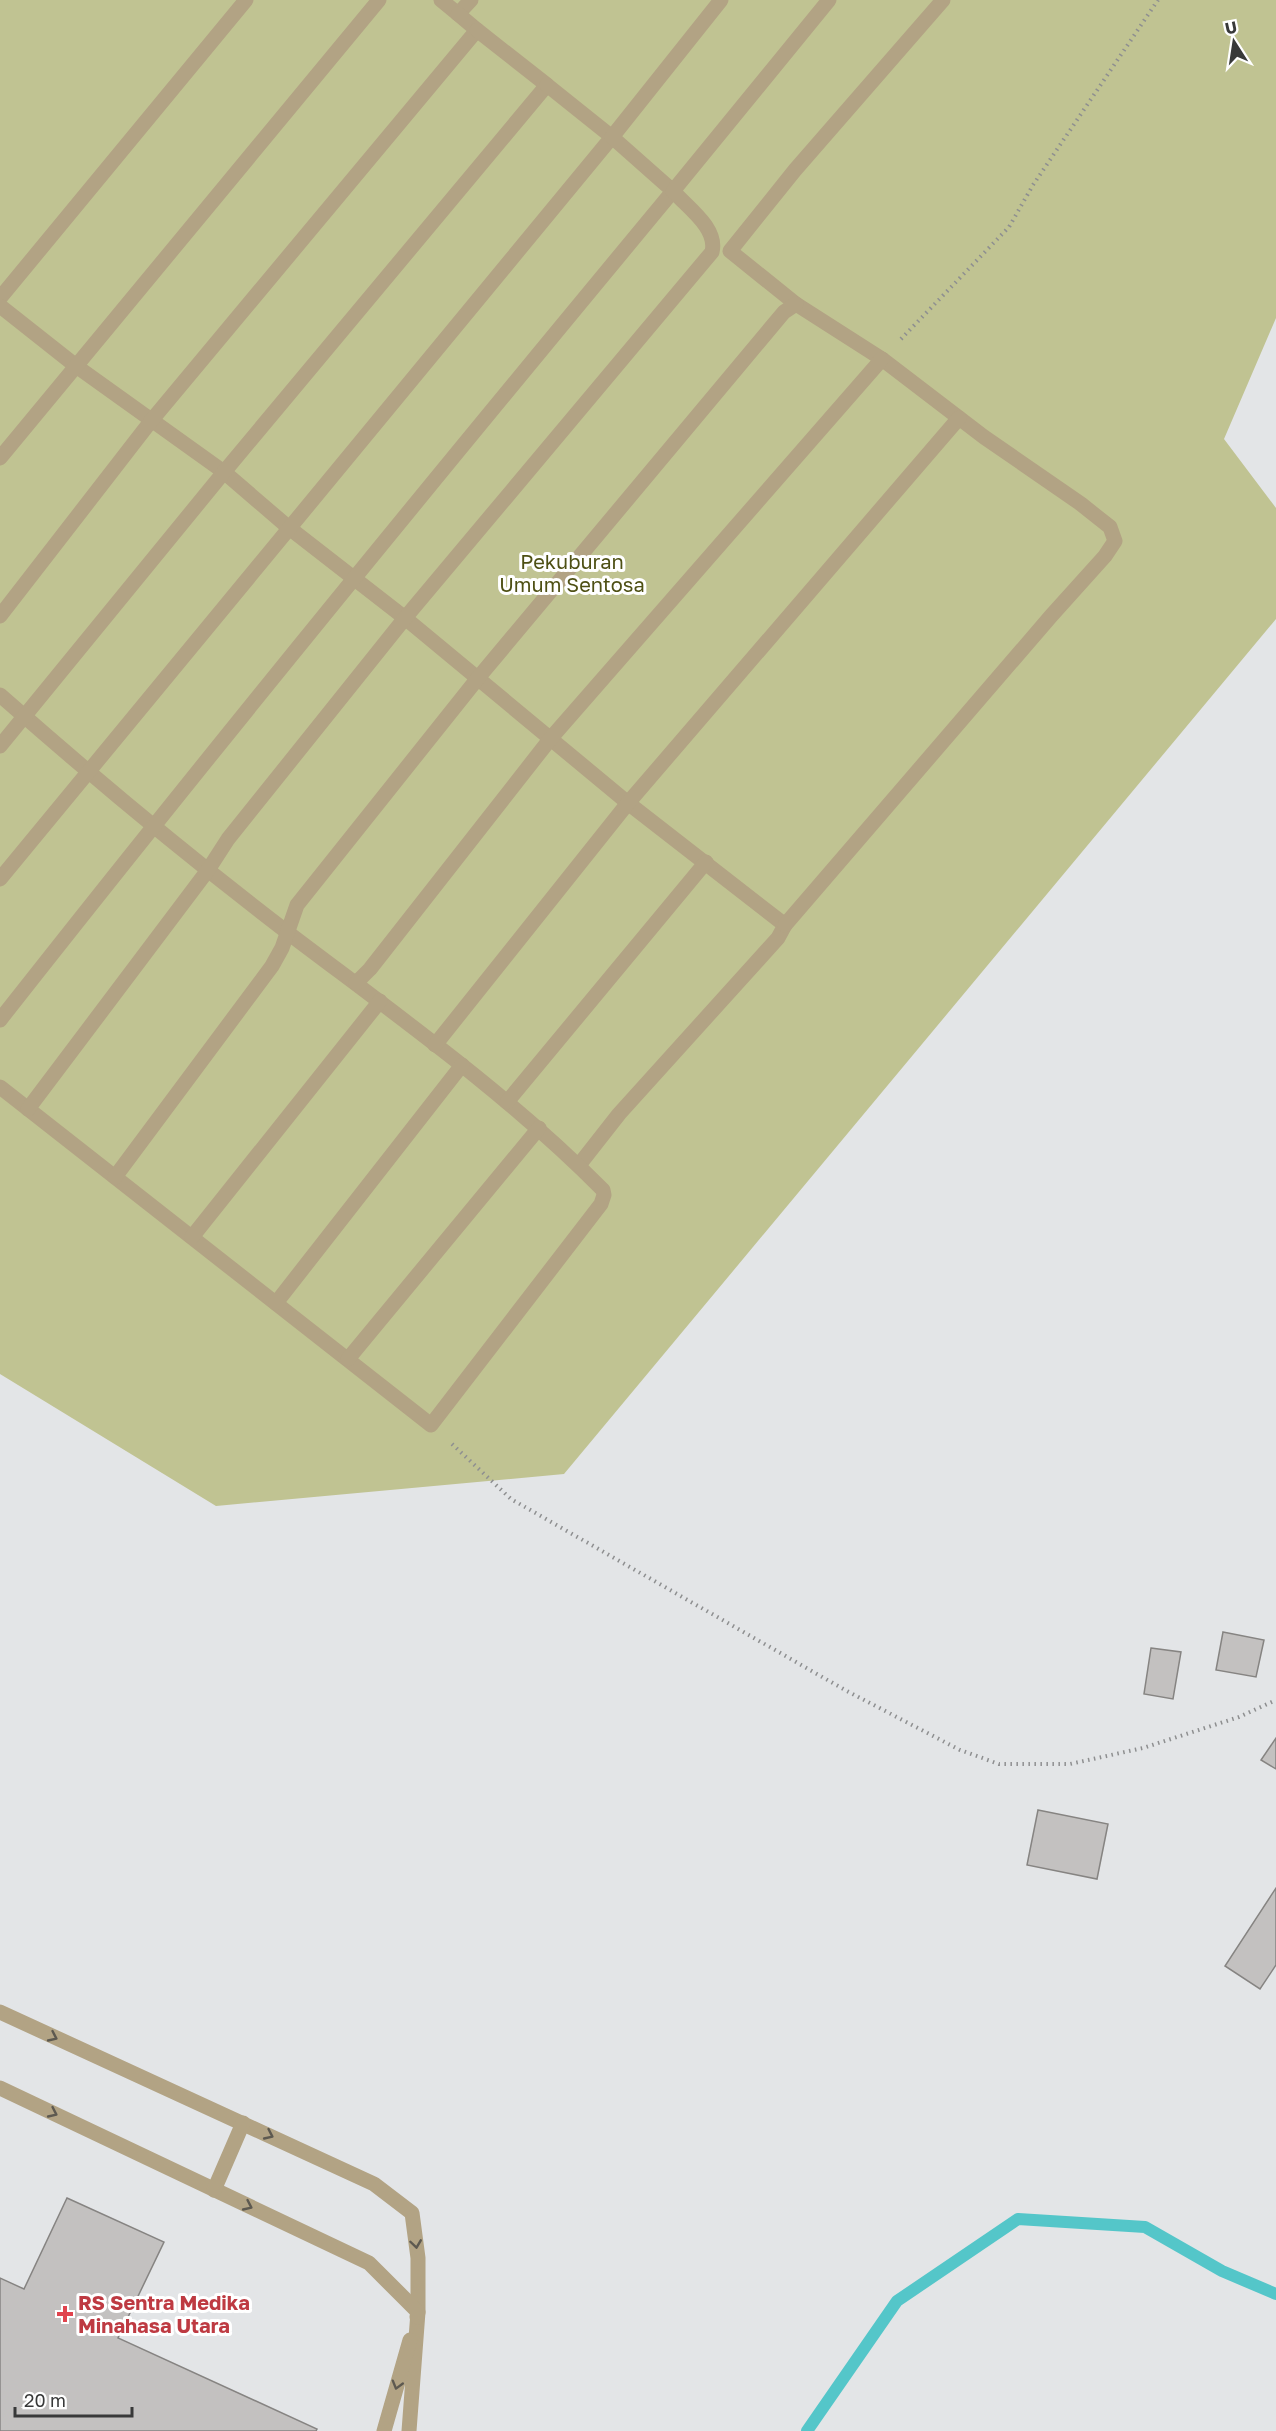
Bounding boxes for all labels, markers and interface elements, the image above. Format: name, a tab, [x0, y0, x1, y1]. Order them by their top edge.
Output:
north arrow	[1204, 12, 1264, 72]
text: U	[1223, 16, 1239, 38]
park label: Pekuburan Umum Sentosa	[499, 549, 645, 596]
one-way arrow	[47, 2029, 58, 2041]
one-way arrow	[46, 2106, 57, 2118]
one-way arrow	[262, 2128, 273, 2140]
one-way arrow	[241, 2199, 252, 2211]
one-way arrow	[410, 2240, 422, 2249]
place label: RS Sentra Medika Minahasa Utara	[78, 2290, 250, 2337]
marker: RS Sentra Medika Minahasa Utara	[56, 2305, 74, 2323]
one-way arrow	[392, 2379, 404, 2390]
scale bar	[15, 2380, 132, 2418]
text: 20 m	[24, 2389, 66, 2411]

